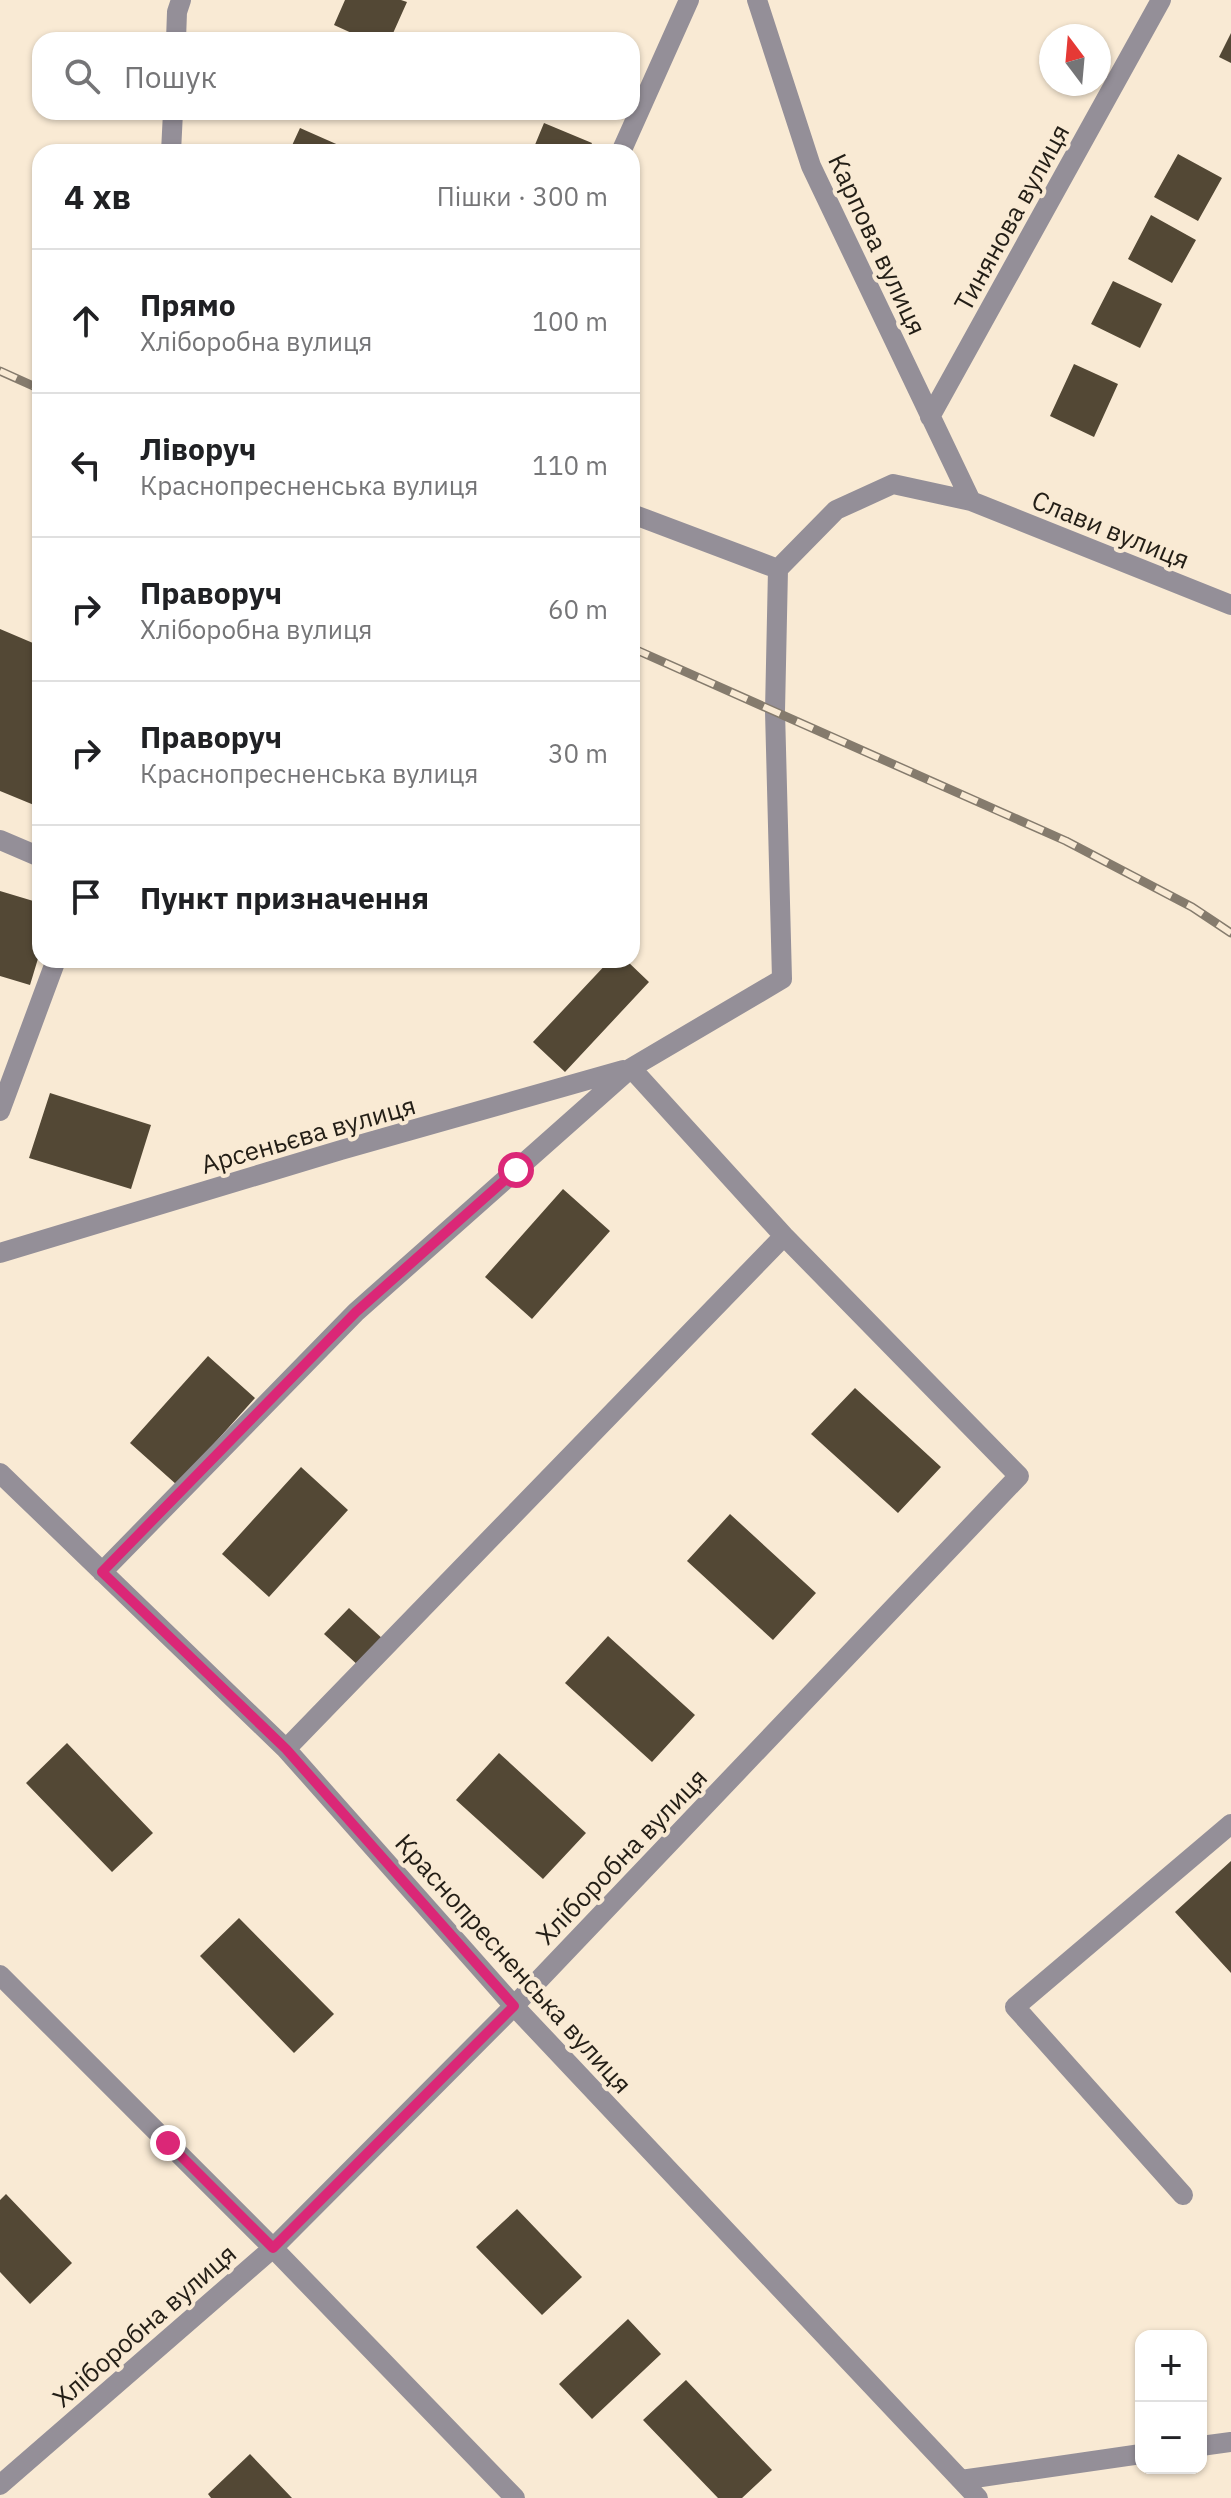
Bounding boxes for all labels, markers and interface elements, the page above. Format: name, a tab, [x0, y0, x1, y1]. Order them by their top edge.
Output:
north arrow	[1039, 24, 1111, 96]
search box	[32, 32, 640, 120]
icon: search	[60, 54, 104, 98]
text: Пошук	[124, 57, 217, 96]
street label: Тинянова вулиця	[946, 117, 1076, 317]
street label: Карпова вулиця	[821, 148, 935, 340]
text: 4 хв	[64, 174, 131, 218]
text: Пішки · 300 m	[437, 179, 608, 213]
text: Прямо	[140, 285, 236, 324]
icon: ahead	[64, 299, 108, 343]
text: 100 m	[532, 304, 608, 338]
text: Хліборобна вулиця	[140, 324, 372, 358]
text: Ліворуч	[140, 429, 256, 468]
icon: left	[64, 443, 108, 487]
text: 110 m	[532, 448, 608, 482]
text: Краснопресненська вулиця	[140, 468, 478, 502]
street label: Слави вулиця	[1027, 482, 1195, 576]
text: Праворуч	[140, 573, 282, 612]
icon: right	[64, 587, 108, 631]
text: 60 m	[548, 592, 608, 626]
text: Хліборобна вулиця	[140, 612, 372, 646]
text: Праворуч	[140, 717, 282, 756]
icon: right	[64, 731, 108, 775]
text: 30 m	[548, 736, 608, 770]
text: Краснопресненська вулиця	[140, 756, 478, 790]
icon: arrive	[64, 875, 108, 919]
text: Пункт призначення	[140, 878, 429, 917]
street label: Арсеньєва вулиця	[197, 1087, 419, 1181]
route start	[498, 1152, 534, 1188]
street label: Хліборобна вулиця	[528, 1761, 714, 1951]
street label: Краснопресненська вулиця	[388, 1826, 640, 2100]
route end	[150, 2125, 186, 2161]
street label: Хліборобна вулиця	[45, 2236, 243, 2414]
map controls	[1135, 2330, 1207, 2474]
button: +	[1135, 2330, 1207, 2402]
button: −	[1135, 2402, 1207, 2474]

